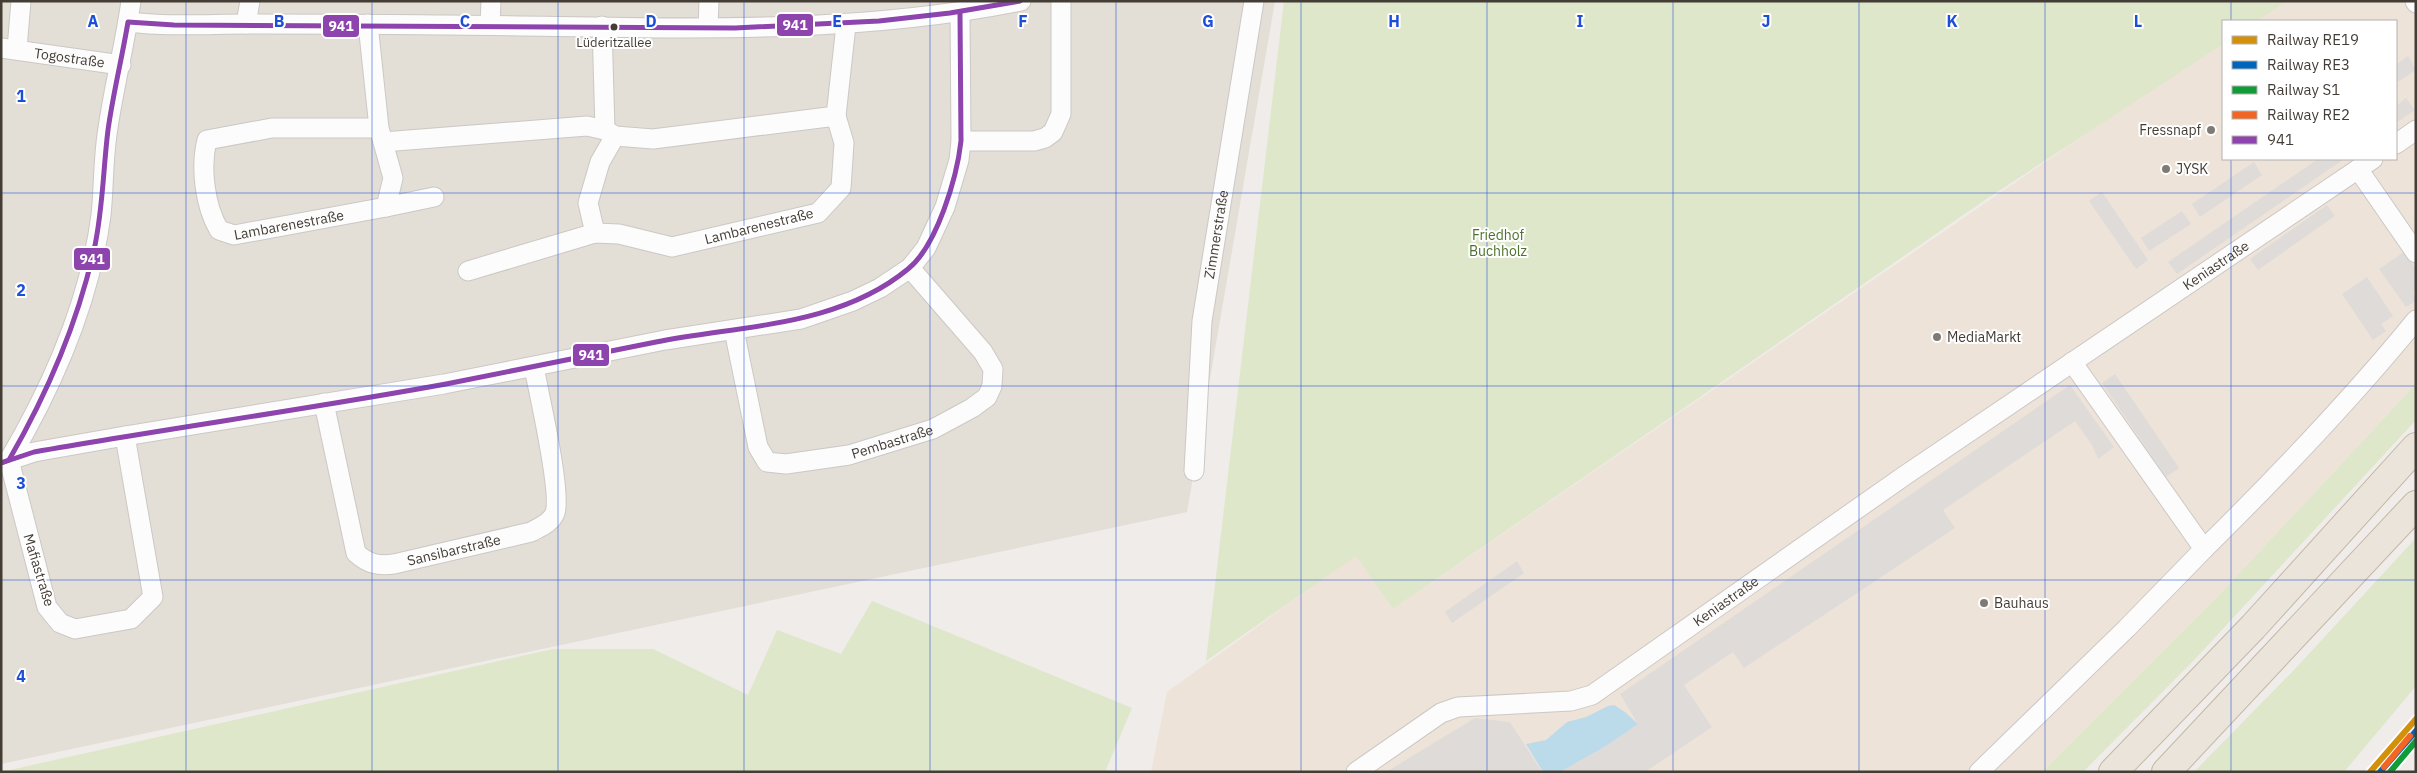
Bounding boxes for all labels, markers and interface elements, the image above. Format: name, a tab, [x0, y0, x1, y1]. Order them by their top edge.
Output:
text: A	[88, 11, 99, 31]
text: B	[274, 11, 285, 31]
text: C	[460, 11, 470, 31]
text: D	[645, 11, 657, 31]
text: E	[832, 11, 842, 31]
text: F	[1018, 11, 1028, 31]
text: G	[1202, 11, 1214, 31]
text: H	[1388, 11, 1400, 31]
text: I	[1577, 11, 1584, 31]
text: J	[1762, 11, 1770, 31]
text: K	[1946, 11, 1958, 31]
text: L	[2134, 11, 2142, 31]
line badge: 941	[776, 13, 814, 37]
line badge: 941	[322, 14, 360, 38]
text: 941	[782, 16, 808, 34]
text: 941	[328, 17, 354, 35]
legend	[2222, 20, 2397, 160]
marker: Lüderitzallee	[609, 22, 619, 32]
text: Railway RE19	[2267, 30, 2359, 49]
place label: Lüderitzallee	[576, 34, 652, 51]
street label: Togostraße	[33, 44, 106, 72]
text: Railway RE3	[2267, 55, 2350, 74]
text: Railway S1	[2267, 80, 2340, 99]
text: 1	[16, 86, 26, 106]
text: Railway RE2	[2267, 105, 2350, 124]
place label: Fressnapf	[2139, 121, 2201, 139]
marker: Fressnapf	[2205, 124, 2217, 136]
text: 941	[2267, 130, 2294, 149]
place label: JYSK	[2176, 160, 2208, 178]
marker: JYSK	[2160, 163, 2172, 175]
street label: Zimmerstraße	[1200, 188, 1232, 280]
street label: Lambarenestraße	[703, 204, 816, 248]
street label: Lambarenestraße	[232, 206, 346, 244]
park label: Friedhof Buchholz	[1469, 226, 1528, 260]
street label: Keniastraße	[2179, 236, 2253, 294]
line badge: 941	[73, 247, 111, 271]
text: 941	[79, 250, 105, 268]
text: 2	[16, 280, 26, 300]
place label: MediaMarkt	[1947, 328, 2021, 346]
marker: MediaMarkt	[1931, 331, 1943, 343]
line badge: 941	[572, 343, 610, 367]
text: 941	[578, 346, 604, 364]
street label: Pembastraße	[849, 420, 936, 463]
text: 3	[16, 473, 26, 493]
street label: Sansibarstraße	[405, 530, 503, 570]
street label: Mafiastraße	[19, 531, 59, 609]
street label: Keniastraße	[1690, 572, 1762, 630]
place label: Bauhaus	[1994, 594, 2049, 612]
marker: Bauhaus	[1978, 597, 1990, 609]
text: 4	[16, 666, 26, 686]

